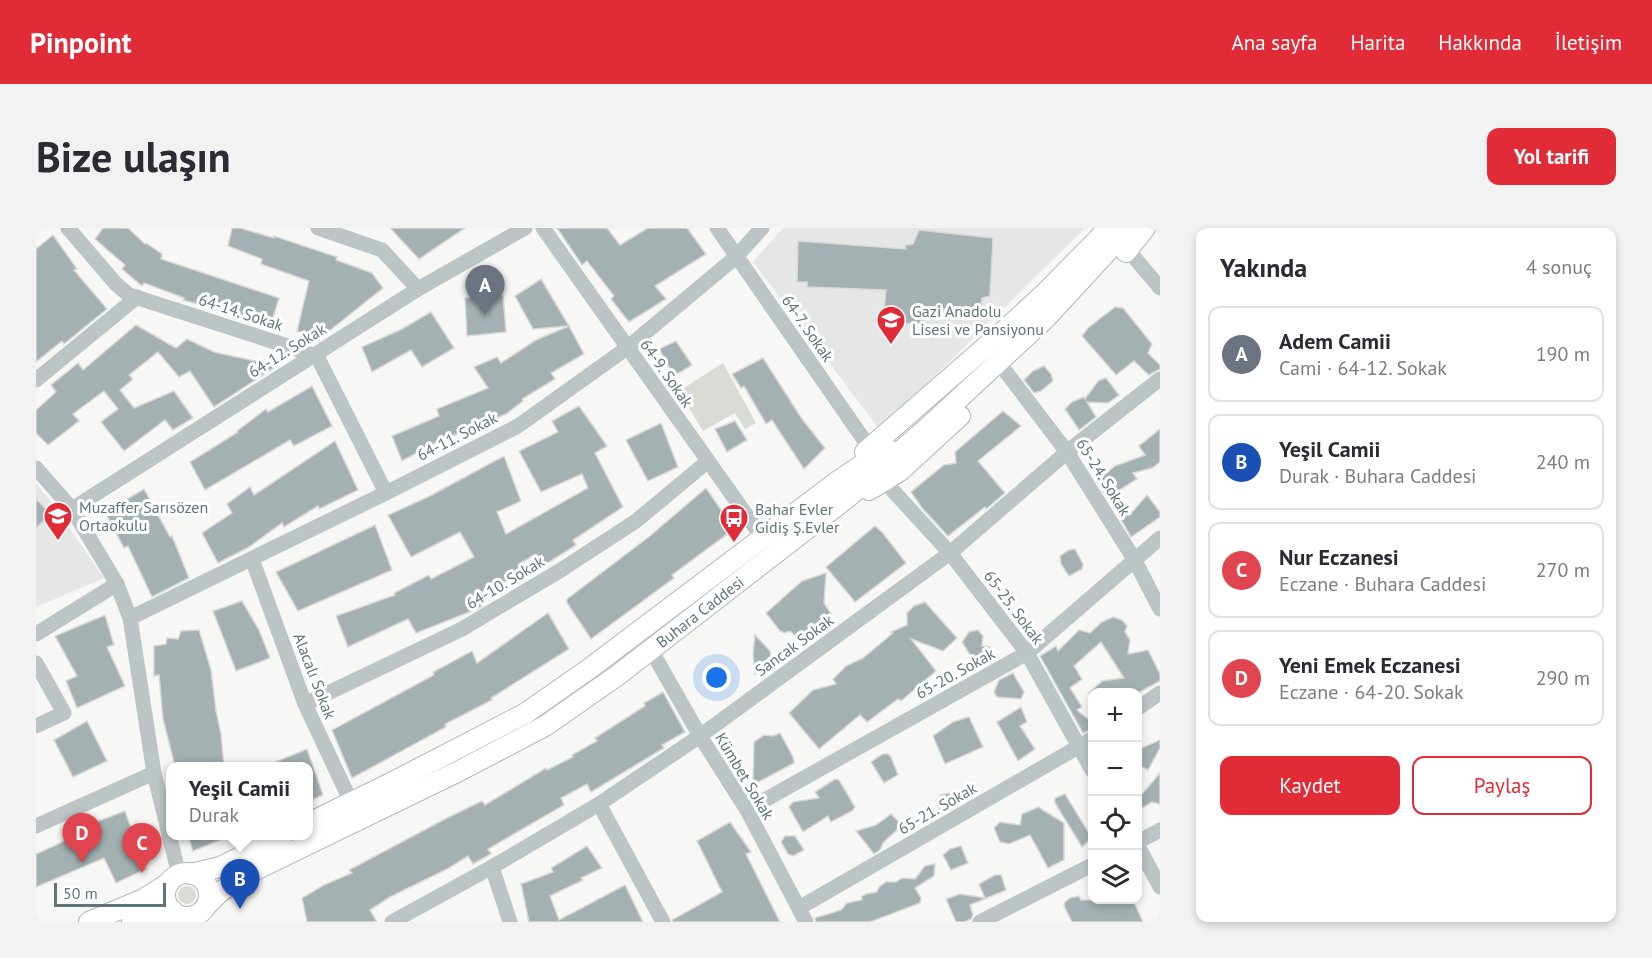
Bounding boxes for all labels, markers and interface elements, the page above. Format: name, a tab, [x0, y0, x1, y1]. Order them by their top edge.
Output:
text: Pinpoint	[30, 24, 132, 61]
text: Ana sayfa	[1232, 29, 1317, 56]
text: Harita	[1350, 29, 1405, 56]
text: Hakkında	[1438, 29, 1522, 56]
text: İletişim	[1555, 29, 1622, 56]
button: Yol tarifi	[1487, 128, 1616, 185]
text: Bize ulaşın	[36, 129, 231, 184]
text: Yakında	[1220, 251, 1307, 284]
text: 4 sonuç	[1526, 254, 1592, 280]
pin: A	[466, 266, 504, 315]
street label: 64-14. Sokak	[196, 289, 286, 335]
street label: 64-7. Sokak	[778, 291, 838, 366]
place label: Gazi Anadolu Lisesi ve Pansiyonu	[912, 301, 1044, 339]
school or university icon: Gazi Anadolu Lisesi ve Pansiyonu	[875, 304, 907, 346]
street label: 64-12. Sokak	[245, 318, 330, 382]
text: Adem Camii	[1279, 327, 1391, 355]
street label: 64-9. Sokak	[636, 335, 698, 411]
text: A	[1235, 341, 1248, 367]
text: 190 m	[1536, 341, 1590, 367]
text: Cami · 64-12. Sokak	[1279, 355, 1447, 381]
street label: 64-11. Sokak	[414, 407, 501, 465]
street label: 65-24. Sokak	[1072, 435, 1136, 520]
text: Yeşil Camii	[1279, 435, 1380, 463]
text: B	[1236, 449, 1247, 475]
text: 240 m	[1536, 449, 1590, 475]
text: Durak · Buhara Caddesi	[1279, 463, 1476, 489]
place label: Muzaffer Sarısözen Ortaokulu	[79, 497, 208, 535]
place label: Bahar Evler Gidiş Ş.Evler	[755, 499, 840, 537]
school or university icon: Muzaffer Sarısözen Ortaokulu	[42, 500, 74, 542]
bus stop icon: Bahar Evler Gidiş Ş.Evler	[718, 502, 750, 544]
text: Nur Eczanesi	[1279, 543, 1399, 571]
street label: 64-10. Sokak	[462, 551, 548, 613]
text: C	[1236, 557, 1247, 583]
text: 270 m	[1536, 557, 1590, 583]
street label: 65-25. Sokak	[980, 566, 1048, 648]
text: Eczane · Buhara Caddesi	[1279, 571, 1486, 597]
street label: Buhara Caddesi	[652, 572, 748, 652]
street label: Sancak Sokak	[751, 610, 837, 680]
street label: Alacalı Sokak	[289, 630, 341, 722]
street label: 65-20. Sokak	[912, 643, 998, 703]
text: Yeni Emek Eczanesi	[1279, 651, 1461, 679]
your location	[702, 663, 731, 692]
text: D	[1235, 665, 1248, 691]
text: 290 m	[1536, 665, 1590, 691]
text: Eczane · 64-20. Sokak	[1279, 679, 1464, 705]
map controls	[1088, 688, 1142, 904]
button: +	[1088, 688, 1142, 742]
street label: Kümbet Sokak	[711, 729, 779, 824]
button: −	[1088, 742, 1142, 796]
button: Kaydet	[1220, 756, 1400, 815]
button: Paylaş	[1412, 756, 1592, 815]
popup	[166, 762, 313, 840]
text: Yeşil Camii	[189, 774, 290, 802]
street label: 65-21. Sokak	[894, 777, 980, 839]
button: locate	[1088, 796, 1142, 850]
text: Durak	[189, 802, 239, 828]
pin: D	[62, 814, 102, 863]
pin: C	[122, 824, 162, 873]
button: layers	[1088, 850, 1142, 904]
pin: B	[220, 860, 260, 909]
scale bar	[54, 880, 166, 908]
text: 50 m	[63, 883, 98, 903]

